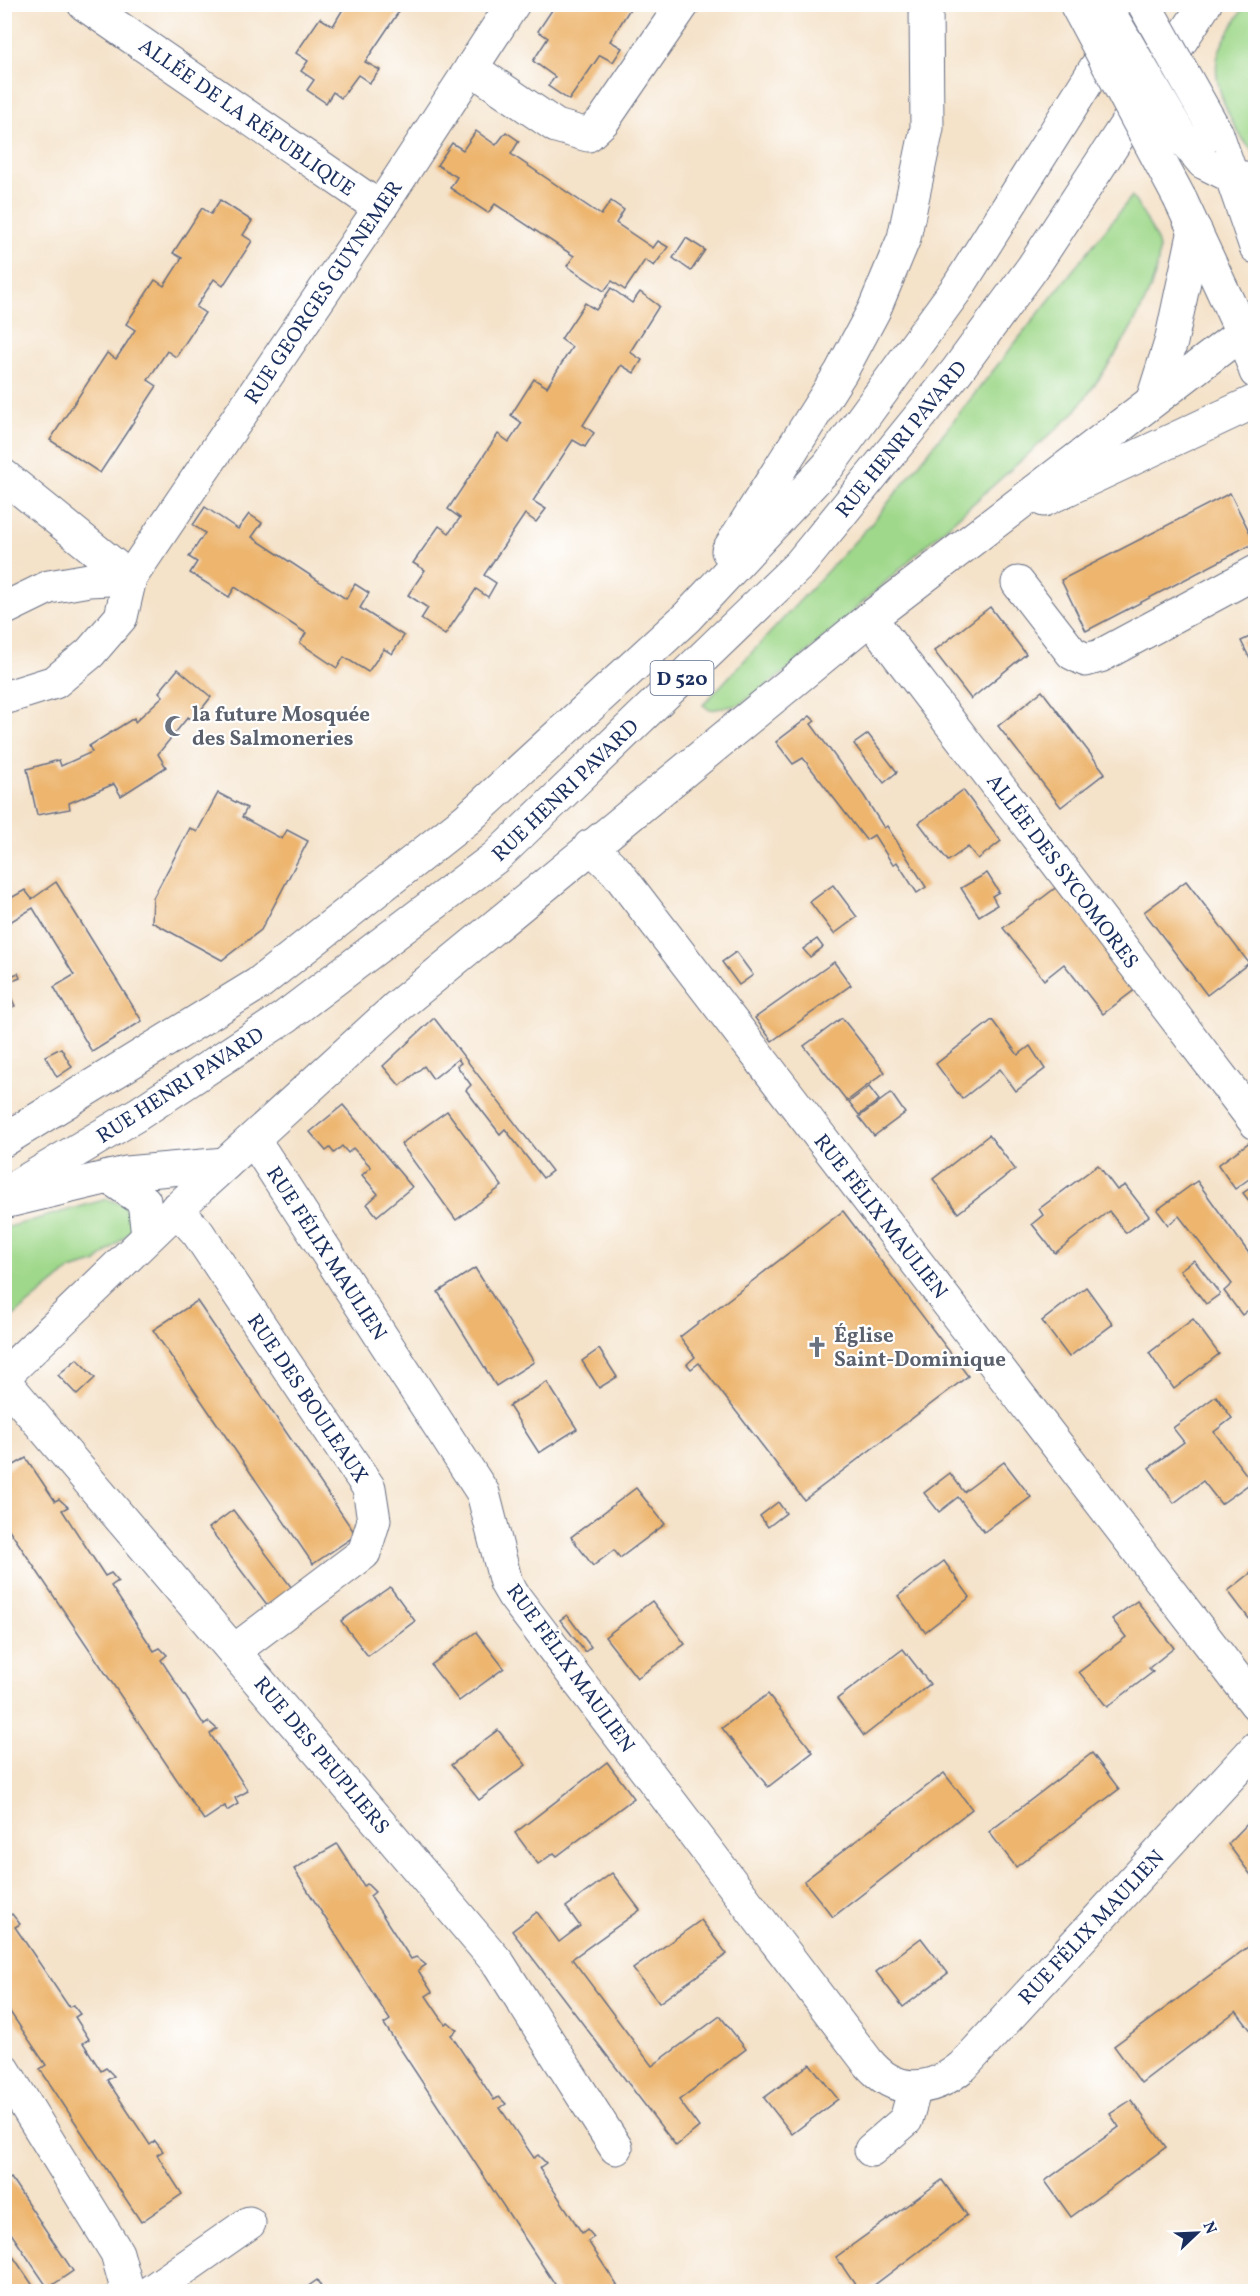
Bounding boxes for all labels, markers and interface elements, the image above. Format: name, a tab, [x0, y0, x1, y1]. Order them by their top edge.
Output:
street label: ALLÉE DE LA RÉPUBLIQUE	[132, 32, 360, 204]
street label: RUE GEORGES GUYNEMER	[238, 175, 410, 411]
street label: RUE HENRI PAVARD	[830, 355, 975, 525]
road number: D 520	[650, 661, 714, 695]
place label: la future Mosquée des Salmoneries	[192, 701, 370, 754]
street label: RUE HENRI PAVARD	[486, 713, 646, 869]
mosque icon: la future Mosquée des Salmoneries	[163, 714, 187, 738]
street label: ALLÉE DES SYCOMORES	[979, 768, 1145, 975]
street label: RUE HENRI PAVARD	[91, 1021, 270, 1151]
street label: RUE FÉLIX MAULIEN	[806, 1128, 953, 1306]
street label: RUE FÉLIX MAULIEN	[259, 1161, 393, 1347]
street label: RUE DES BOULEAUX	[239, 1309, 374, 1489]
place label: Église Saint-Dominique	[834, 1322, 1006, 1375]
church icon: Église Saint-Dominique	[805, 1335, 829, 1359]
street label: RUE FÉLIX MAULIEN	[499, 1579, 641, 1759]
street label: RUE DES PEUPLIERS	[246, 1671, 396, 1841]
street label: RUE FÉLIX MAULIEN	[1013, 1844, 1172, 2012]
north arrow	[1167, 2203, 1227, 2263]
text: N	[1197, 2218, 1222, 2238]

